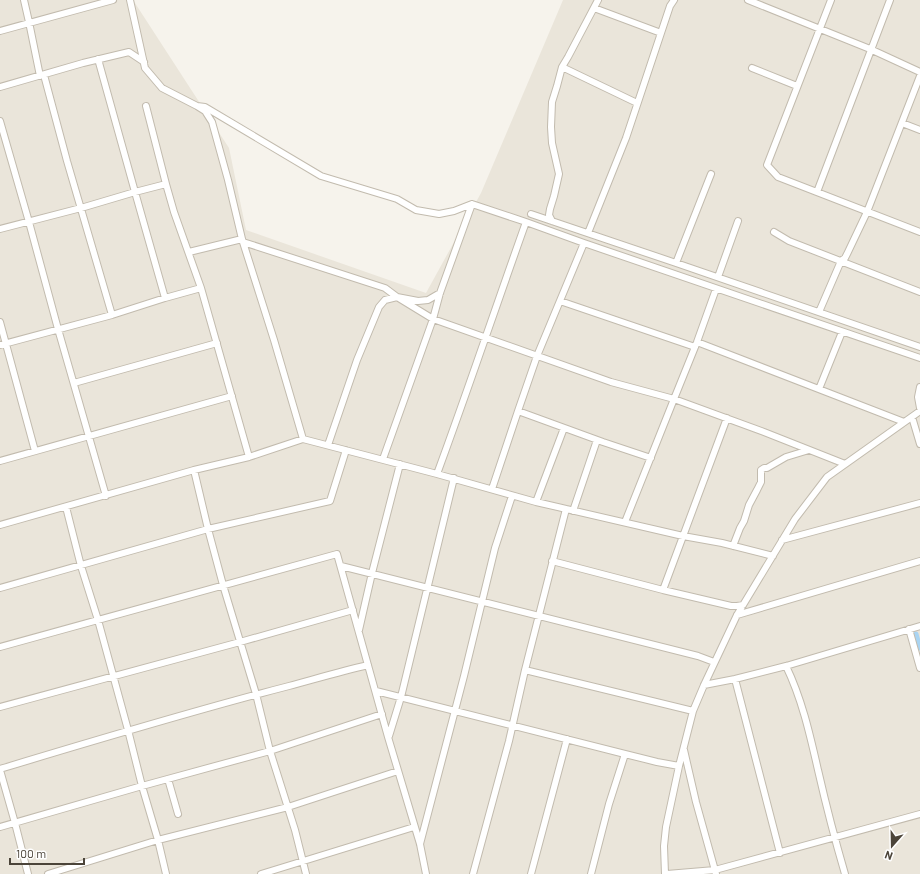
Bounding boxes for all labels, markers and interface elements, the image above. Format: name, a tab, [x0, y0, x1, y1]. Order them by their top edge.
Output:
north arrow	[872, 826, 912, 866]
scale bar	[10, 840, 84, 866]
text: 100 m	[16, 846, 46, 860]
text: N	[883, 849, 894, 863]

